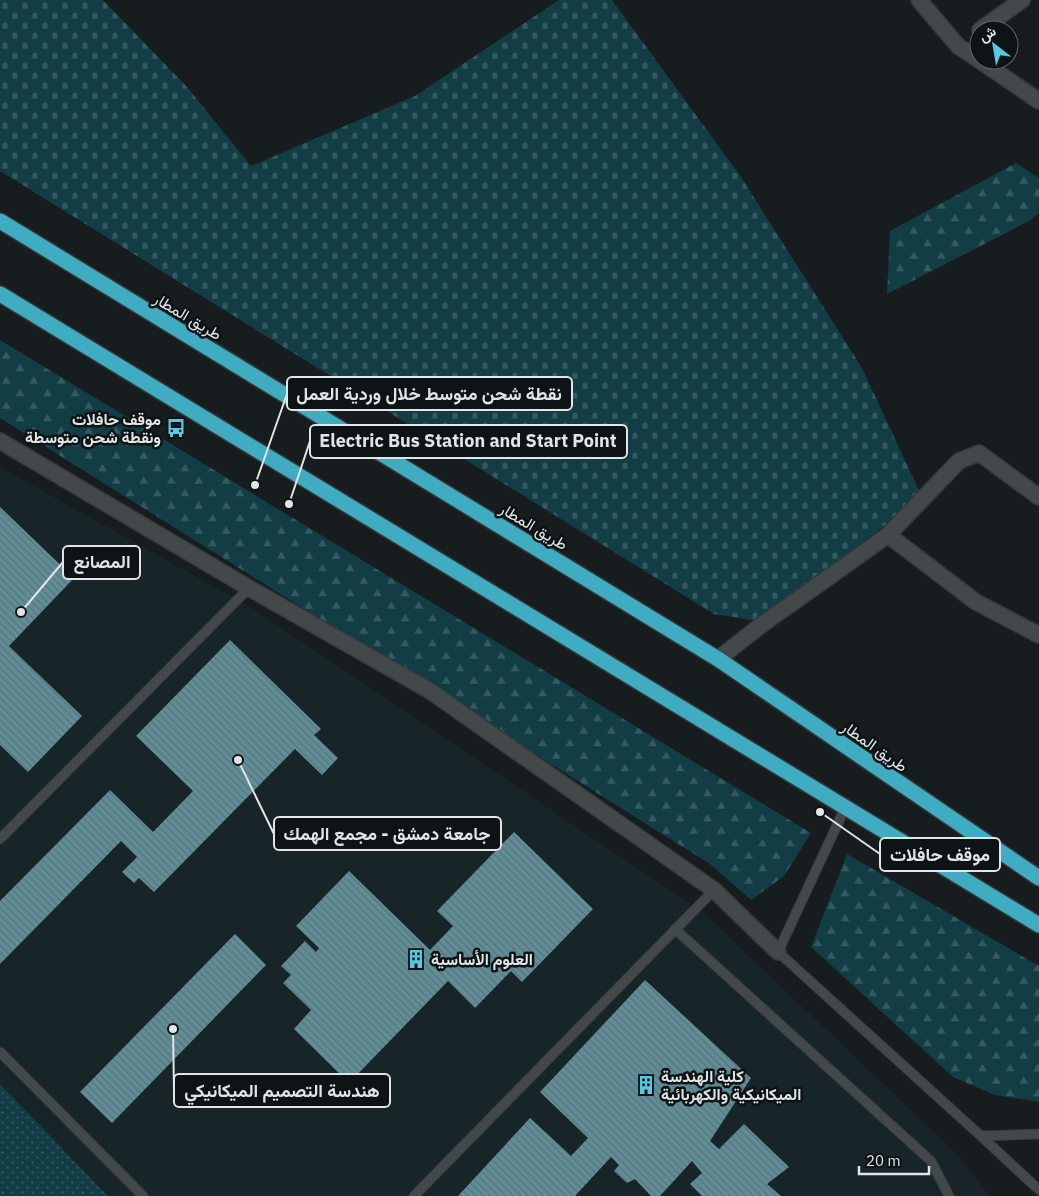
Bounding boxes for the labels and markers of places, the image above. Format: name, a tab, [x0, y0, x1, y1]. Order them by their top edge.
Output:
callout: نقطة شحن متوسط خلال وردية العمل	[287, 377, 572, 410]
place label: موقف حافلات ونقطة شحن متوسطة	[25, 409, 161, 448]
bus stop icon: موقف حافلات ونقطة شحن متوسطة	[165, 417, 187, 439]
callout: Electric Bus Station and Start Point	[310, 425, 627, 458]
callout: المصانع	[63, 546, 140, 579]
callout: جامعة دمشق - مجمع الهمك	[274, 817, 501, 850]
callout: موقف حافلات	[880, 838, 1000, 871]
building icon: العلوم الأساسية	[405, 948, 427, 970]
place label: العلوم الأساسية	[431, 949, 533, 970]
place label: كلية الهندسة الميكانيكية والكهربائية	[661, 1066, 801, 1105]
callout: هندسة التصميم الميكانيكي	[174, 1074, 390, 1107]
building icon: كلية الهندسة الميكانيكية والكهربائية	[635, 1074, 657, 1096]

